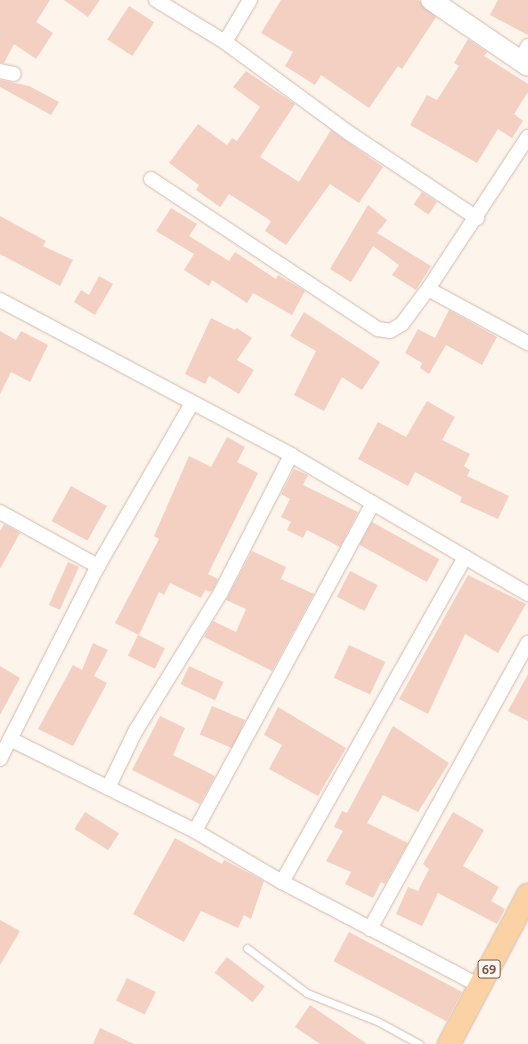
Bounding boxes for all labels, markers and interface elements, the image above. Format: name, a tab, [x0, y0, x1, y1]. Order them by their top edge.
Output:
road number: 69	[477, 958, 501, 980]

